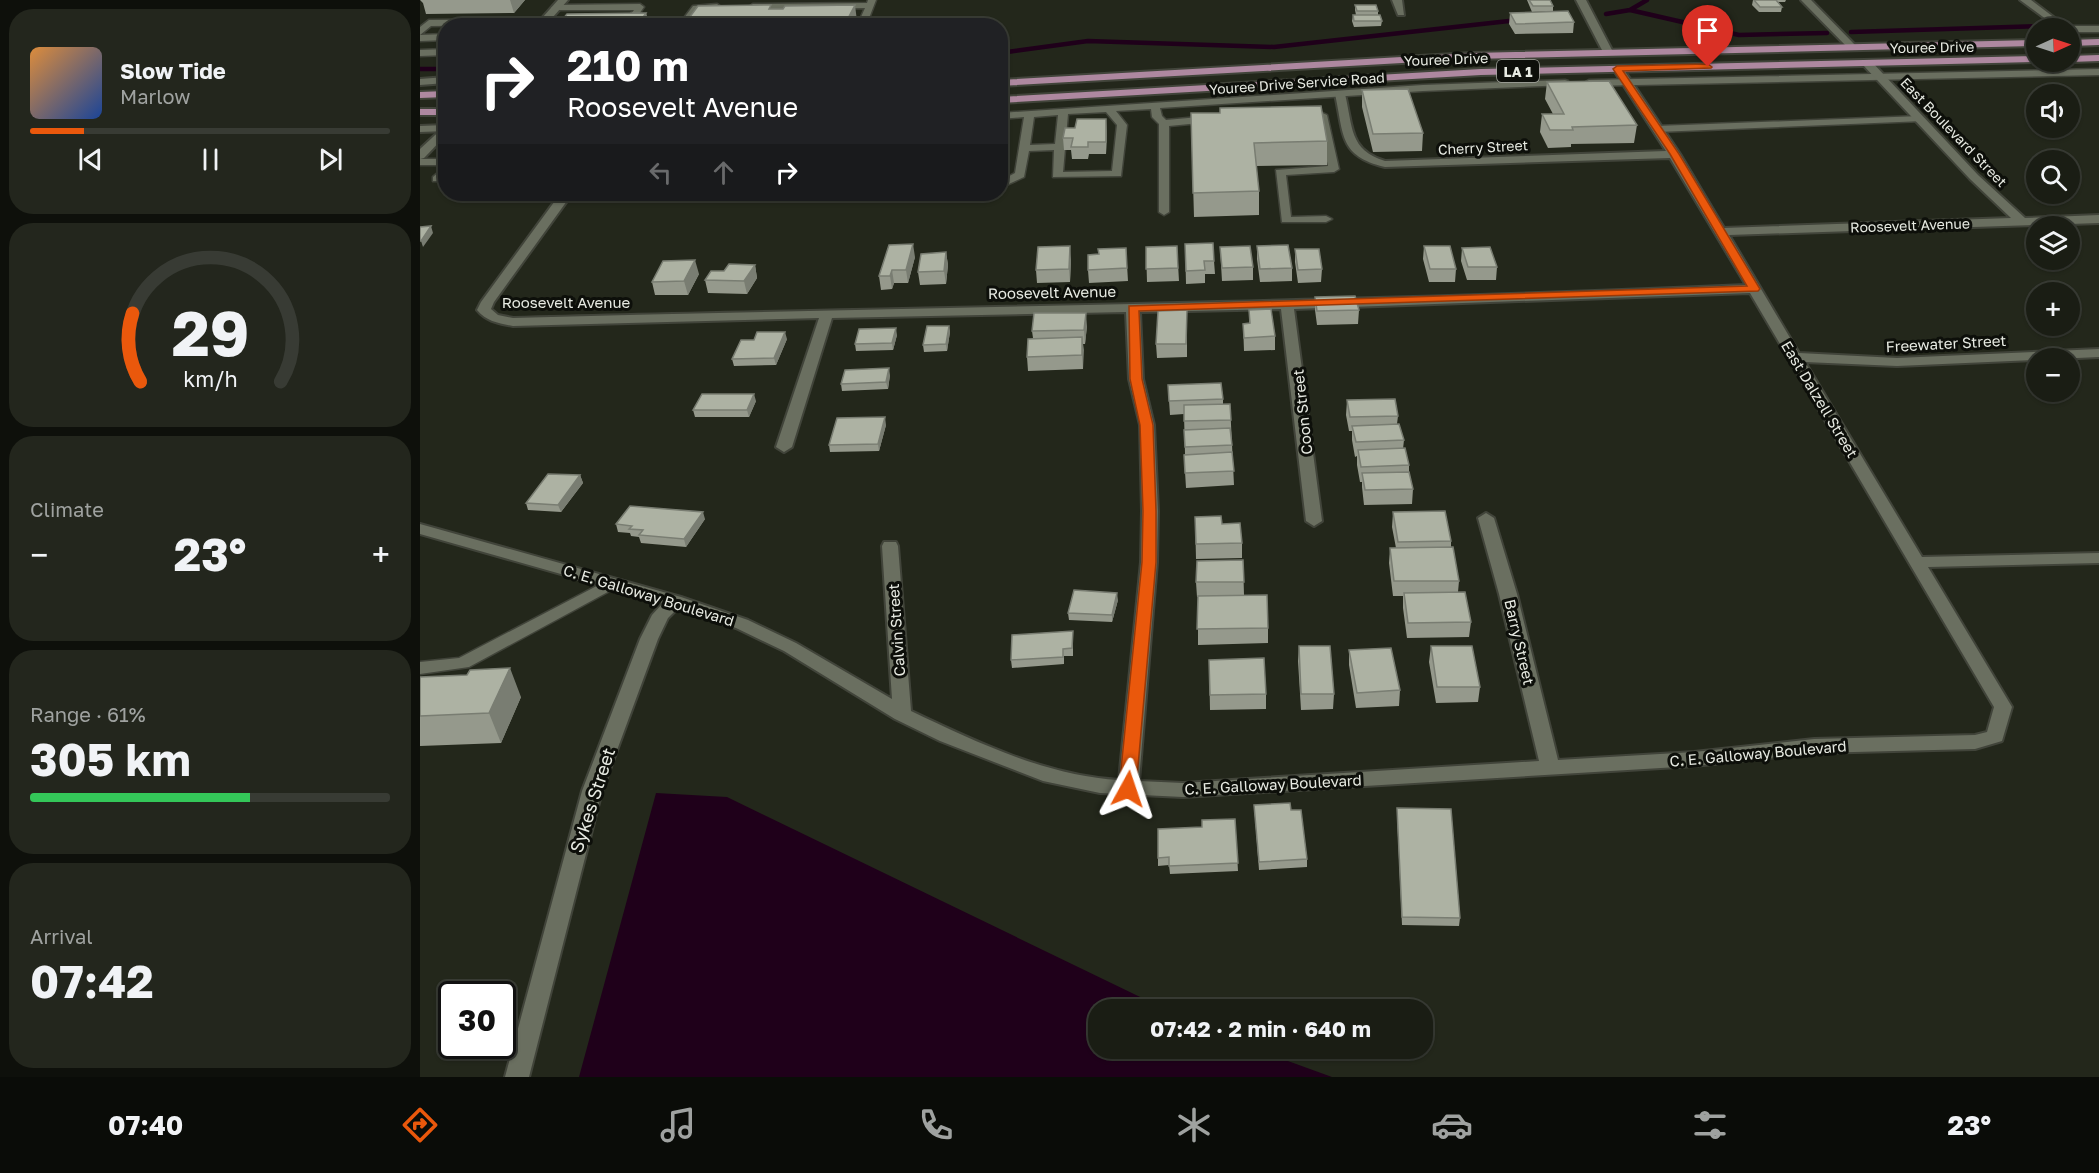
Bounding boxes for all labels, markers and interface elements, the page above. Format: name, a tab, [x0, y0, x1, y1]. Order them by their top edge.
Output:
pin	[1682, 5, 1733, 67]
icon: arrive	[1691, 14, 1724, 47]
north arrow	[2026, 18, 2080, 72]
map controls	[2026, 18, 2080, 402]
street label: Youree Drive	[1890, 38, 1974, 56]
text: 210 m	[567, 40, 689, 90]
icon: right	[468, 42, 546, 120]
street label: Youree Drive	[1403, 49, 1489, 69]
text: Slow Tide	[120, 57, 226, 84]
road number: LA 1	[1497, 60, 1539, 82]
street label: Youree Drive Service Road	[1209, 68, 1385, 98]
street label: East Boulevard Street	[1897, 74, 2011, 190]
text: Marlow	[120, 84, 191, 108]
button: sound	[2026, 84, 2080, 138]
text: Roosevelt Avenue	[567, 91, 798, 123]
street label: Cherry Street	[1437, 136, 1529, 158]
icon: previous	[74, 143, 107, 176]
icon: pause	[194, 143, 227, 176]
icon: next	[314, 143, 347, 176]
button: search	[2026, 150, 2080, 204]
icon: left	[644, 156, 677, 189]
icon: ahead	[707, 156, 740, 189]
icon: right	[770, 156, 803, 189]
street label: Roosevelt Avenue	[1850, 214, 1970, 236]
button: layers	[2026, 216, 2080, 270]
street label: Roosevelt Avenue	[988, 282, 1117, 302]
button: +	[2026, 282, 2080, 336]
street label: Roosevelt Avenue	[502, 293, 630, 311]
text: 29	[171, 295, 249, 370]
street label: Freewater Street	[1885, 331, 2007, 355]
street label: East Dalzell Street	[1778, 337, 1862, 461]
button: −	[2026, 348, 2080, 402]
text: km/h	[183, 366, 237, 392]
street label: Coon Street	[1289, 369, 1315, 455]
text: Climate	[30, 497, 104, 521]
text: 23°	[174, 527, 246, 581]
text: −	[30, 535, 48, 574]
text: +	[372, 535, 390, 574]
street label: C. E. Galloway Boulevard	[561, 560, 737, 630]
street label: Calvin Street	[884, 583, 908, 677]
street label: Barry Street	[1501, 597, 1539, 687]
text: Range · 61%	[30, 702, 146, 726]
text: 305 km	[30, 732, 191, 786]
street label: C. E. Galloway Boulevard	[1669, 736, 1847, 770]
street label: Sykes Street	[565, 745, 619, 855]
position arrow	[1096, 757, 1160, 821]
street label: C. E. Galloway Boulevard	[1184, 770, 1362, 798]
text: Arrival	[30, 924, 93, 948]
text: 07:42	[30, 954, 154, 1008]
speed limit sign: 30	[438, 981, 516, 1059]
text: 07:42 · 2 min · 640 m	[1150, 1015, 1371, 1042]
icon: directions	[399, 1104, 441, 1146]
icon: music	[657, 1104, 699, 1146]
icon: phone	[915, 1104, 957, 1146]
icon: climate	[1173, 1104, 1215, 1146]
icon: car	[1431, 1104, 1473, 1146]
icon: filters	[1689, 1104, 1731, 1146]
text: 07:40	[108, 1109, 183, 1141]
text: 23°	[1947, 1109, 1991, 1141]

